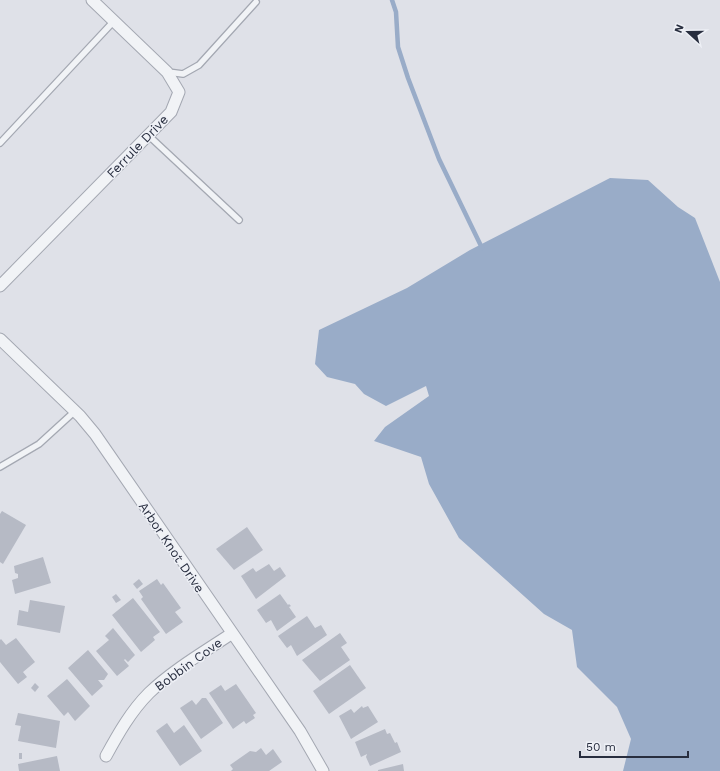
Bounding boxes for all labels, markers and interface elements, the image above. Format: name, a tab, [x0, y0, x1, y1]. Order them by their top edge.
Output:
north arrow	[668, 12, 708, 52]
text: N	[672, 22, 687, 35]
street label: Ferrule Drive	[104, 112, 171, 181]
street label: Arbor Knot Drive	[136, 499, 207, 595]
street label: Bobbin Cove	[152, 635, 225, 694]
scale bar	[580, 733, 688, 759]
text: 50 m	[586, 740, 616, 754]

